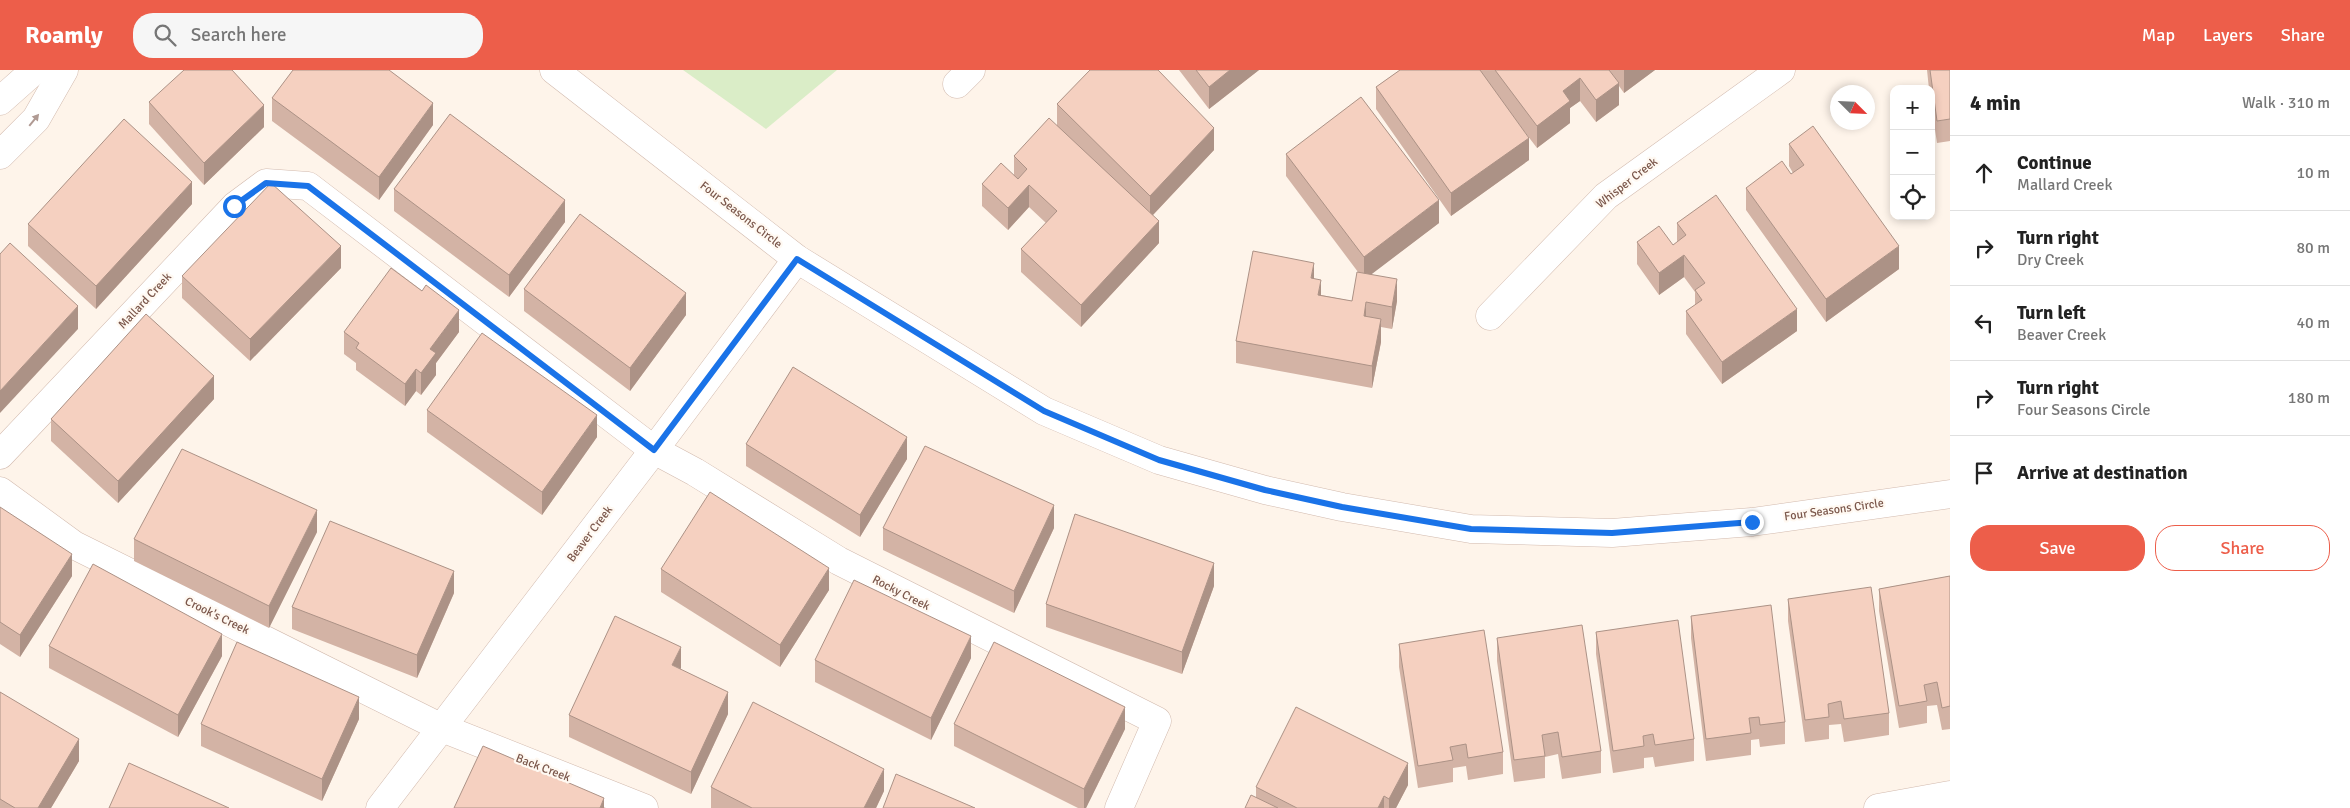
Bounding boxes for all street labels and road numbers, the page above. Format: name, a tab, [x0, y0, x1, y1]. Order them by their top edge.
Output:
street label: Whisper Creek	[1593, 154, 1661, 212]
street label: Four Seasons Circle	[697, 178, 785, 252]
street label: Mallard Creek	[115, 270, 175, 332]
street label: Four Seasons Circle	[1783, 496, 1885, 524]
street label: Beaver Creek	[564, 503, 616, 565]
street label: Rocky Creek	[870, 572, 932, 614]
street label: Crook's Creek	[182, 594, 252, 638]
street label: Back Creek	[514, 751, 572, 785]

